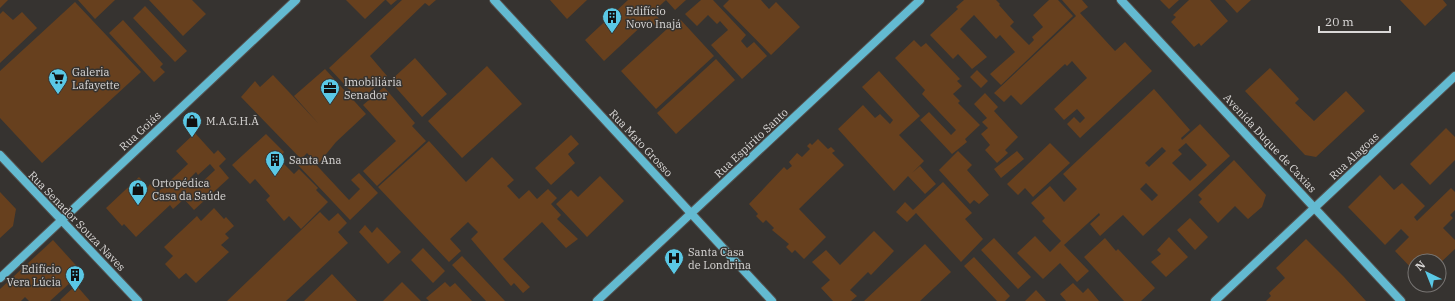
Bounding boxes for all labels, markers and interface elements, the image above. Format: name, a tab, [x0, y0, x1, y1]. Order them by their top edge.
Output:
place label: Edifício Novo Inajá	[626, 4, 681, 31]
building icon: Edifício Novo Inajá	[601, 6, 623, 34]
scale bar	[1319, 8, 1390, 34]
text: 20 m	[1325, 14, 1354, 29]
place label: Galeria Lafayette	[72, 65, 119, 92]
supermarket icon: Galeria Lafayette	[47, 67, 69, 95]
place label: Imobiliária Senador	[344, 75, 402, 102]
office icon: Imobiliária Senador	[319, 77, 341, 105]
street label: Avenida Duque de Caxias	[1220, 91, 1320, 195]
street label: Rua Espírito Santo	[711, 105, 791, 181]
street label: Rua Mato Grosso	[606, 107, 676, 179]
street label: Rua Goiás	[116, 108, 164, 154]
shop icon: M.A.G.H.Ã	[181, 110, 203, 138]
place label: M.A.G.H.Ã	[206, 114, 259, 128]
street label: Rua Alagoas	[1326, 129, 1382, 183]
building icon: Santa Ana	[264, 149, 286, 177]
place label: Santa Ana	[289, 153, 342, 167]
street label: Rua Senador Souza Naves	[26, 168, 128, 274]
place label: Ortopédica Casa da Saúde	[152, 176, 226, 203]
shop icon: Ortopédica Casa da Saúde	[127, 178, 149, 206]
place label: Santa Casa de Londrina	[688, 245, 751, 272]
hospital icon: Santa Casa de Londrina	[663, 247, 685, 275]
north arrow	[1407, 253, 1447, 293]
text: N	[1412, 257, 1428, 274]
place label: Edifício Vera Lúcia	[7, 262, 61, 289]
building icon: Edifício Vera Lúcia	[64, 264, 86, 292]

